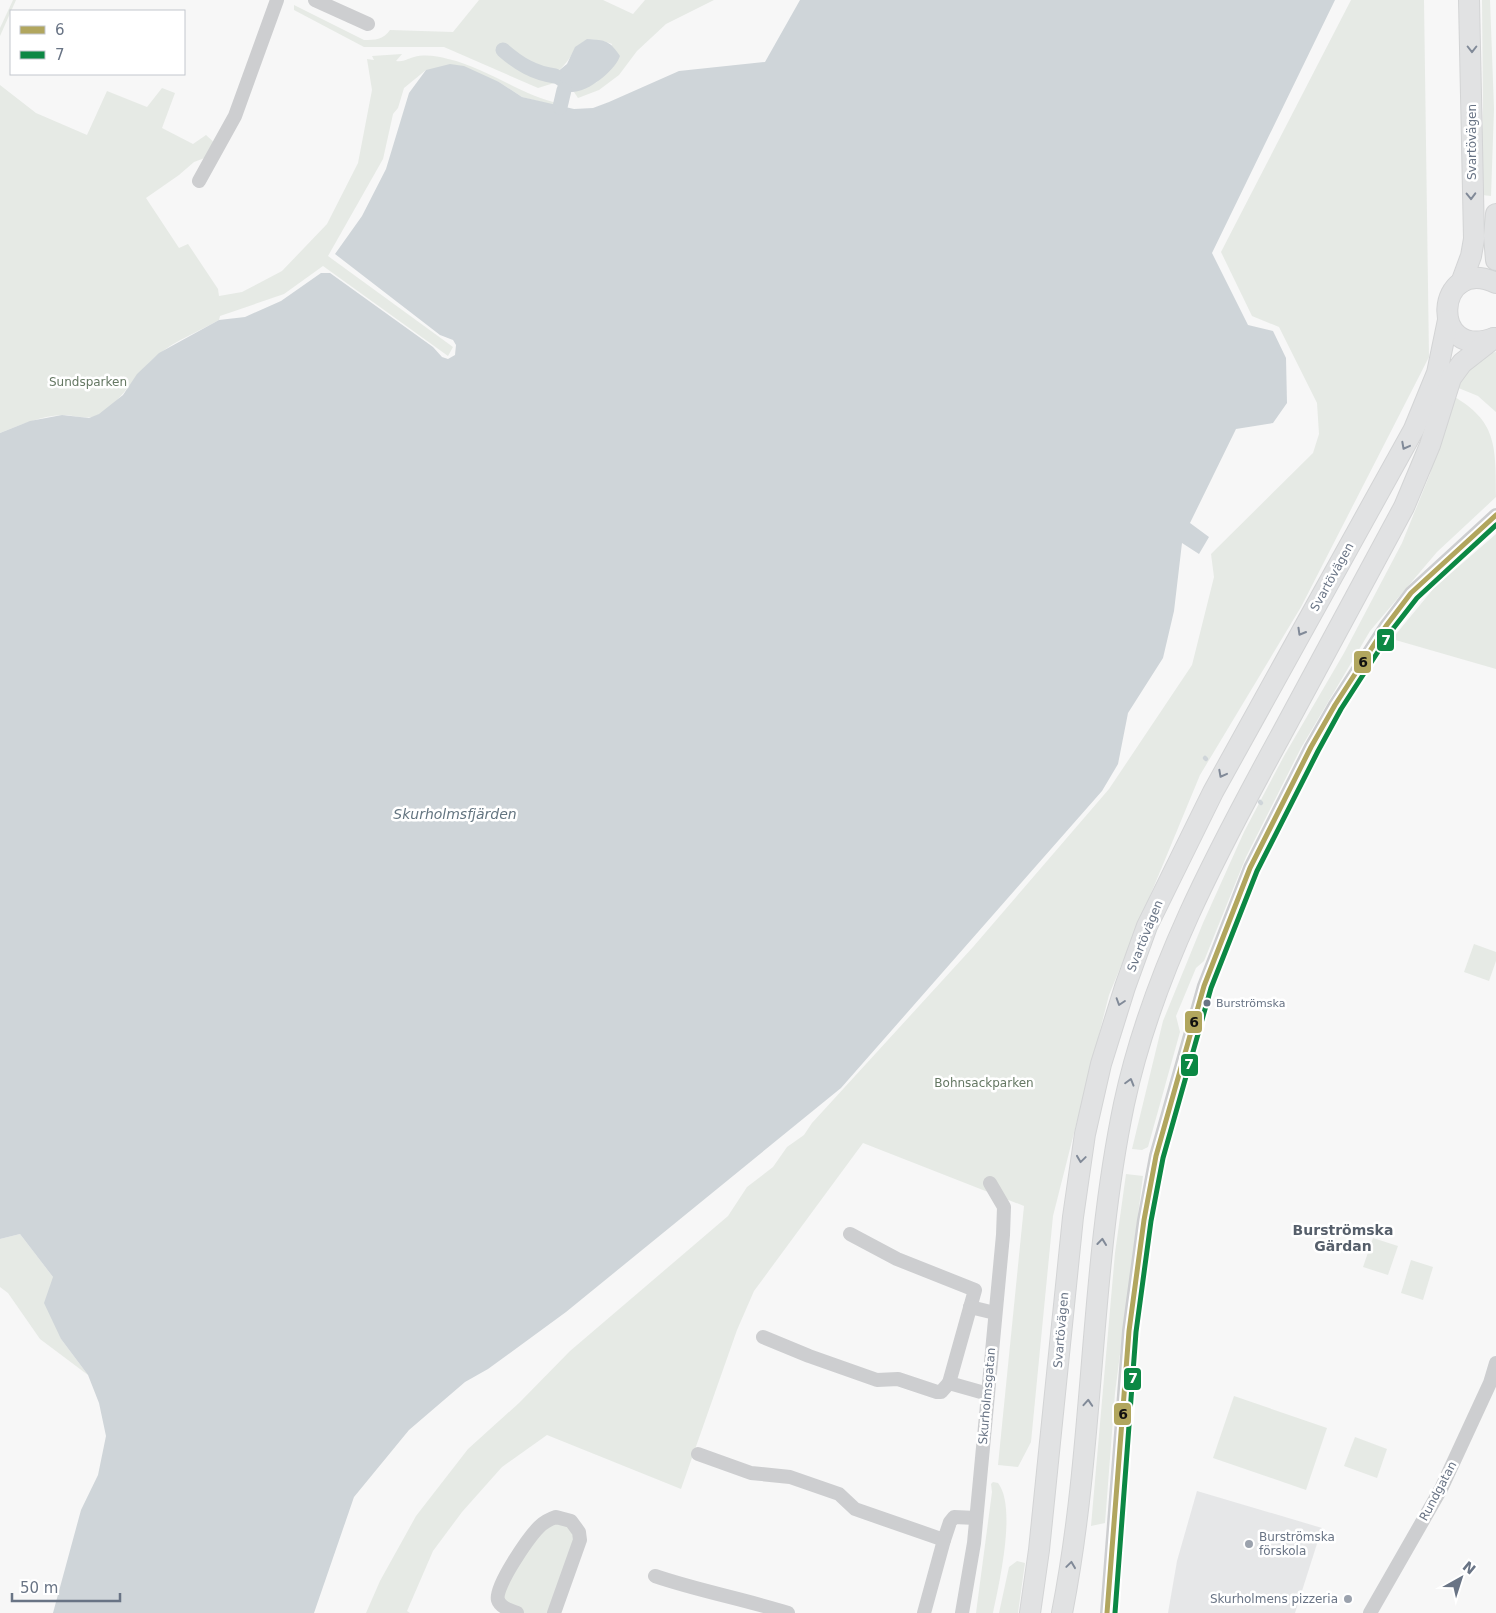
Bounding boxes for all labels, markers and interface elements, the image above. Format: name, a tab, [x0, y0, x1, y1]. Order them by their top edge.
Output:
legend	[10, 10, 185, 75]
text: 6	[55, 21, 65, 39]
one-way arrow	[1466, 45, 1477, 53]
text: 7	[55, 46, 65, 64]
street label: Svartövägen	[1465, 104, 1479, 180]
one-way arrow	[1466, 192, 1477, 200]
park label: Sundsparken	[49, 375, 127, 389]
one-way arrow	[1402, 441, 1412, 450]
street label: Svartövägen	[1307, 540, 1357, 614]
one-way arrow	[1298, 627, 1308, 636]
line badge: 7	[1376, 628, 1395, 652]
text: 7	[1381, 632, 1391, 648]
line badge: 6	[1353, 650, 1372, 674]
text: 6	[1358, 654, 1368, 670]
one-way arrow	[1218, 769, 1228, 778]
water label: Skurholmsfjärden	[393, 806, 517, 822]
street label: Svartövägen	[1124, 898, 1166, 974]
one-way arrow	[1116, 997, 1126, 1006]
place label: Burströmska	[1216, 997, 1285, 1010]
marker: Burströmska	[1202, 998, 1212, 1008]
line badge: 6	[1184, 1010, 1203, 1034]
text: 6	[1189, 1014, 1199, 1030]
line badge: 7	[1180, 1053, 1199, 1077]
text: 7	[1184, 1056, 1194, 1072]
park label: Bohnsackparken	[934, 1076, 1034, 1090]
one-way arrow	[1125, 1078, 1135, 1086]
one-way arrow	[1076, 1156, 1087, 1164]
district label: Burströmska Gärdan	[1293, 1222, 1393, 1254]
one-way arrow	[1096, 1237, 1107, 1245]
street label: Svartövägen	[1051, 1291, 1071, 1369]
street label: Skurholmsgatan	[976, 1347, 998, 1445]
line badge: 7	[1123, 1367, 1142, 1391]
text: 7	[1128, 1370, 1138, 1386]
one-way arrow	[1082, 1399, 1093, 1407]
line badge: 6	[1113, 1402, 1132, 1426]
text: 6	[1118, 1406, 1128, 1422]
street label: Rundgatan	[1416, 1459, 1460, 1523]
place label: Burströmska förskola	[1259, 1530, 1335, 1558]
marker: Burströmska förskola	[1243, 1538, 1255, 1550]
north arrow	[1436, 1553, 1486, 1603]
text: N	[1460, 1558, 1479, 1578]
one-way arrow	[1065, 1561, 1075, 1569]
scale bar	[12, 1570, 120, 1602]
text: 50 m	[20, 1579, 58, 1597]
place label: Skurholmens pizzeria	[1210, 1592, 1338, 1606]
marker: Skurholmens pizzeria	[1342, 1593, 1354, 1605]

